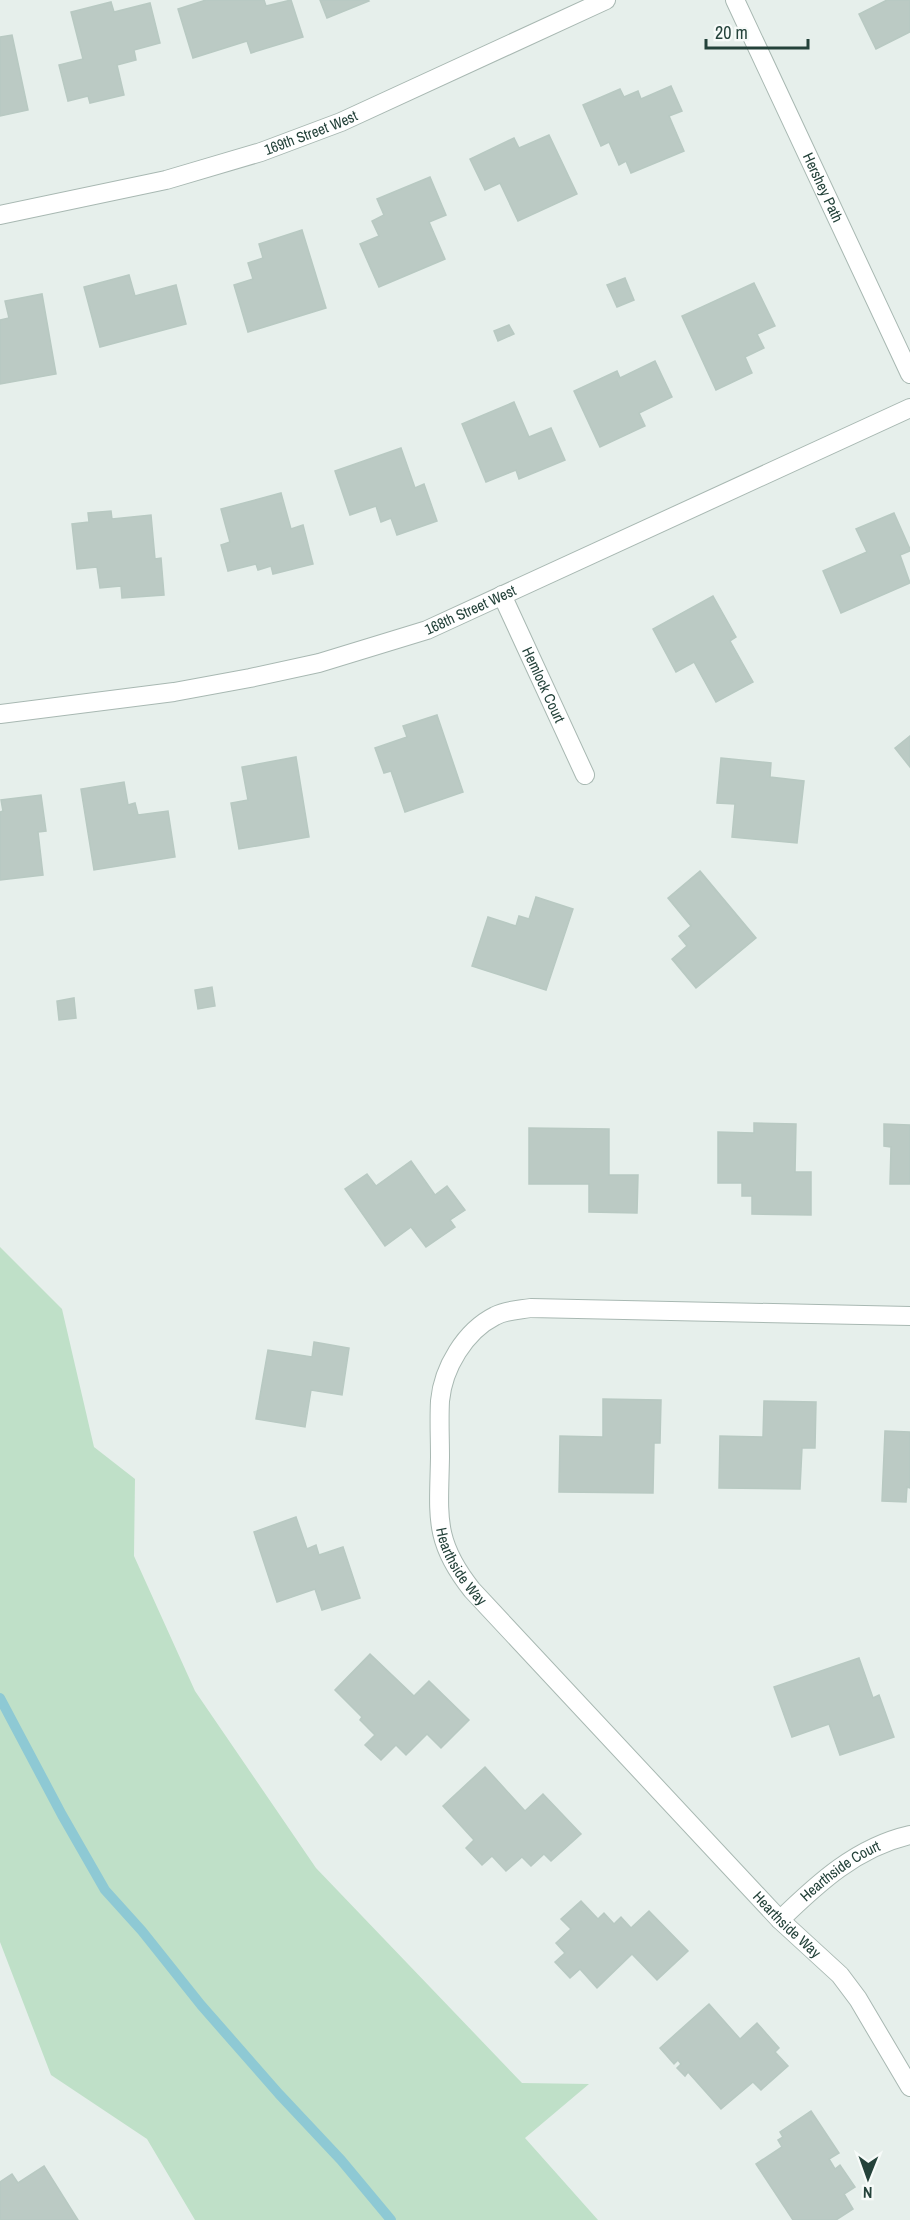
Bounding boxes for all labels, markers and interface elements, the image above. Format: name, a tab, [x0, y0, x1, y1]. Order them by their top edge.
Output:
scale bar	[706, 12, 808, 50]
text: 20 m	[715, 20, 748, 45]
street label: 169th Street West	[261, 105, 361, 160]
street label: Hershey Path	[798, 149, 848, 226]
street label: 168th Street West	[421, 579, 520, 640]
street label: Hemlock Court	[517, 643, 571, 727]
street label: Hearthside Way	[431, 1525, 493, 1610]
street label: Hearthside Court	[795, 1835, 884, 1906]
street label: Hearthside Way	[748, 1886, 826, 1963]
north arrow	[838, 2148, 898, 2208]
text: N	[863, 2182, 873, 2204]

